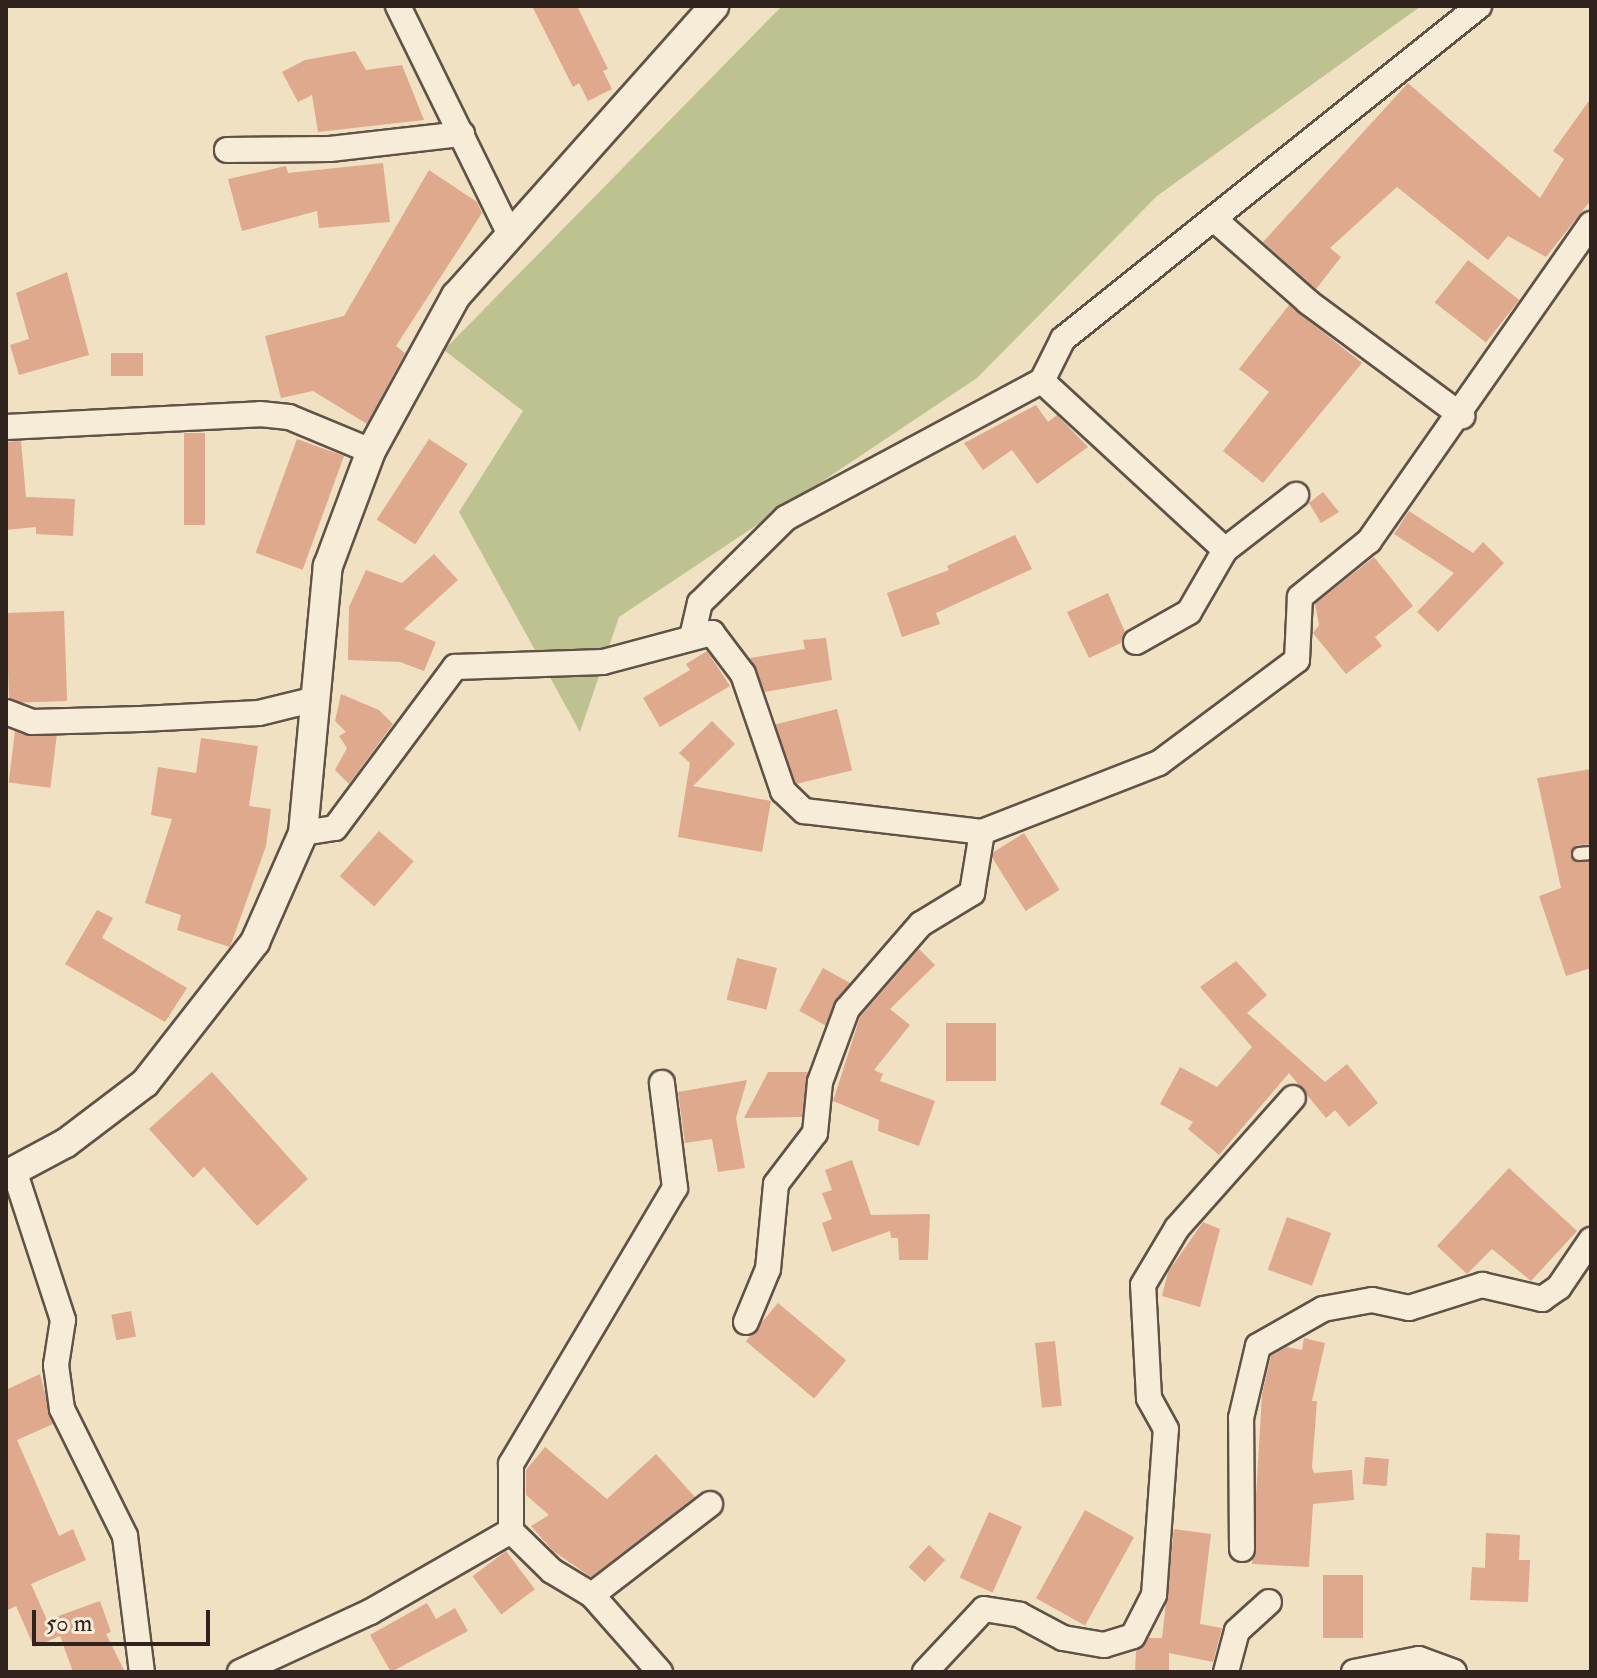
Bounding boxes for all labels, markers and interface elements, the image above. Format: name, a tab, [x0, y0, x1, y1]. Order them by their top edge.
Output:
scale bar	[36, 1594, 214, 1644]
text: 50 m	[46, 1608, 92, 1639]

